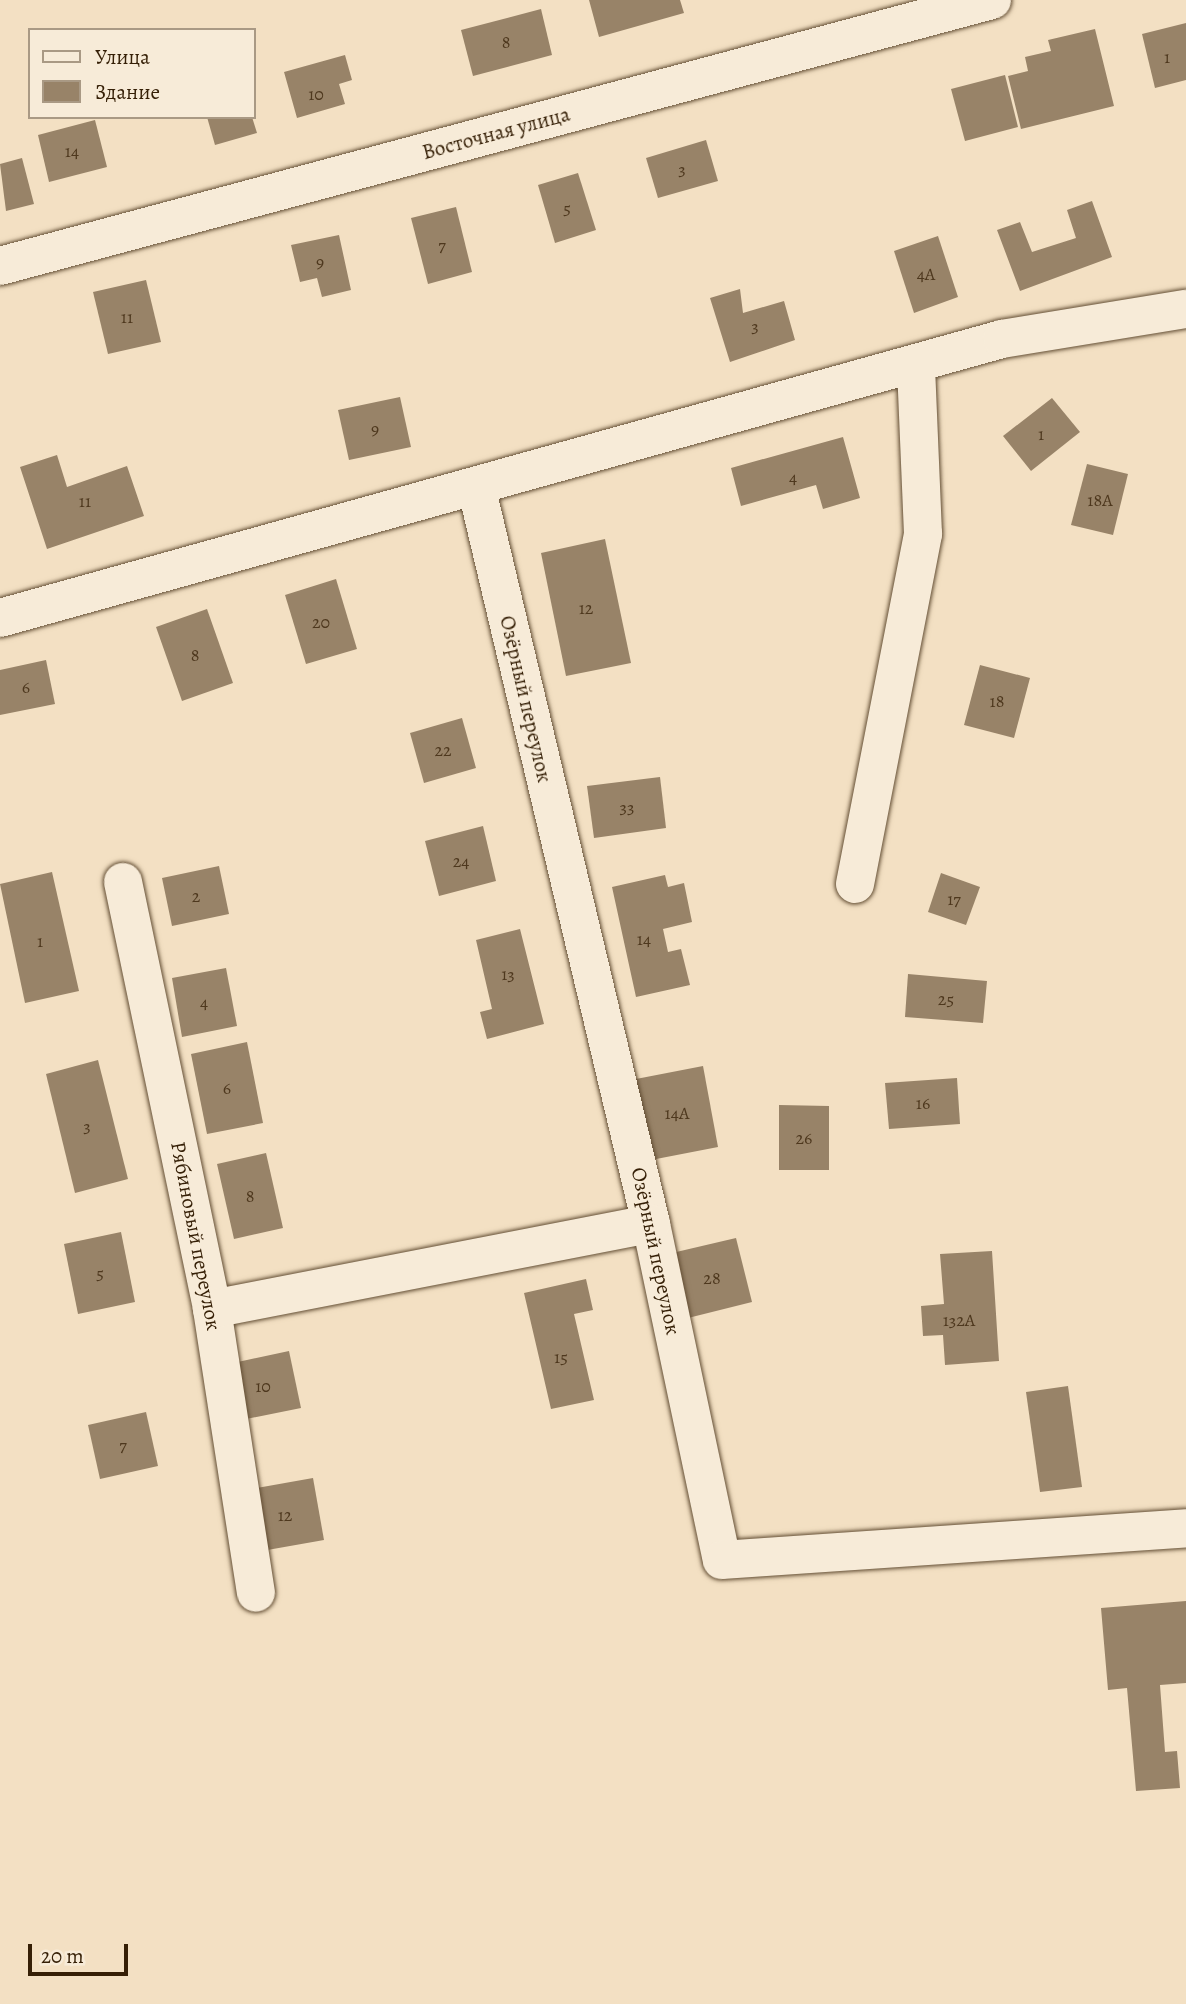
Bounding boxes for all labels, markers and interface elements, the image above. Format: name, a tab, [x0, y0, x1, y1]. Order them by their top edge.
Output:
legend	[28, 28, 256, 119]
house number: 8	[502, 31, 510, 53]
text: Улица	[95, 43, 150, 71]
house number: 1	[1164, 46, 1170, 68]
text: Здание	[95, 78, 160, 106]
house number: 10	[308, 83, 324, 105]
street label: Восточная улица	[419, 101, 573, 165]
house number: 14	[65, 140, 79, 162]
house number: 3	[678, 158, 686, 180]
house number: 5	[563, 197, 571, 219]
house number: 7	[438, 234, 446, 256]
house number: 9	[316, 251, 324, 273]
house number: 4А	[917, 263, 935, 285]
house number: 11	[121, 306, 133, 328]
house number: 3	[751, 315, 759, 337]
house number: 9	[371, 418, 379, 440]
house number: 1	[1038, 423, 1044, 445]
house number: 4	[789, 466, 797, 488]
house number: 18А	[1087, 489, 1113, 511]
house number: 11	[79, 490, 91, 512]
house number: 12	[579, 597, 593, 619]
house number: 20	[312, 611, 330, 633]
street label: Озёрный переулок	[495, 613, 557, 785]
house number: 8	[191, 644, 199, 666]
house number: 6	[22, 676, 30, 698]
house number: 18	[990, 690, 1004, 712]
house number: 22	[434, 739, 452, 761]
house number: 33	[620, 796, 634, 818]
house number: 24	[453, 850, 469, 872]
house number: 2	[192, 885, 200, 907]
house number: 17	[947, 888, 961, 910]
house number: 14	[637, 928, 651, 950]
house number: 1	[37, 930, 43, 952]
house number: 13	[501, 963, 515, 985]
house number: 25	[938, 988, 954, 1010]
house number: 4	[200, 991, 208, 1013]
house number: 6	[223, 1077, 231, 1099]
house number: 16	[916, 1092, 930, 1114]
house number: 14А	[665, 1102, 689, 1124]
house number: 3	[83, 1115, 91, 1137]
house number: 26	[796, 1127, 812, 1149]
street label: Рябиновый переулок	[165, 1139, 227, 1333]
street label: Озёрный переулок	[626, 1165, 686, 1337]
house number: 8	[246, 1185, 254, 1207]
house number: 5	[96, 1262, 104, 1284]
house number: 28	[703, 1267, 721, 1289]
house number: 132А	[943, 1309, 975, 1331]
house number: 15	[554, 1346, 568, 1368]
house number: 10	[255, 1375, 271, 1397]
house number: 7	[119, 1434, 127, 1456]
house number: 12	[278, 1504, 292, 1526]
scale bar	[32, 1930, 131, 1974]
text: 20 m	[41, 1942, 84, 1970]

